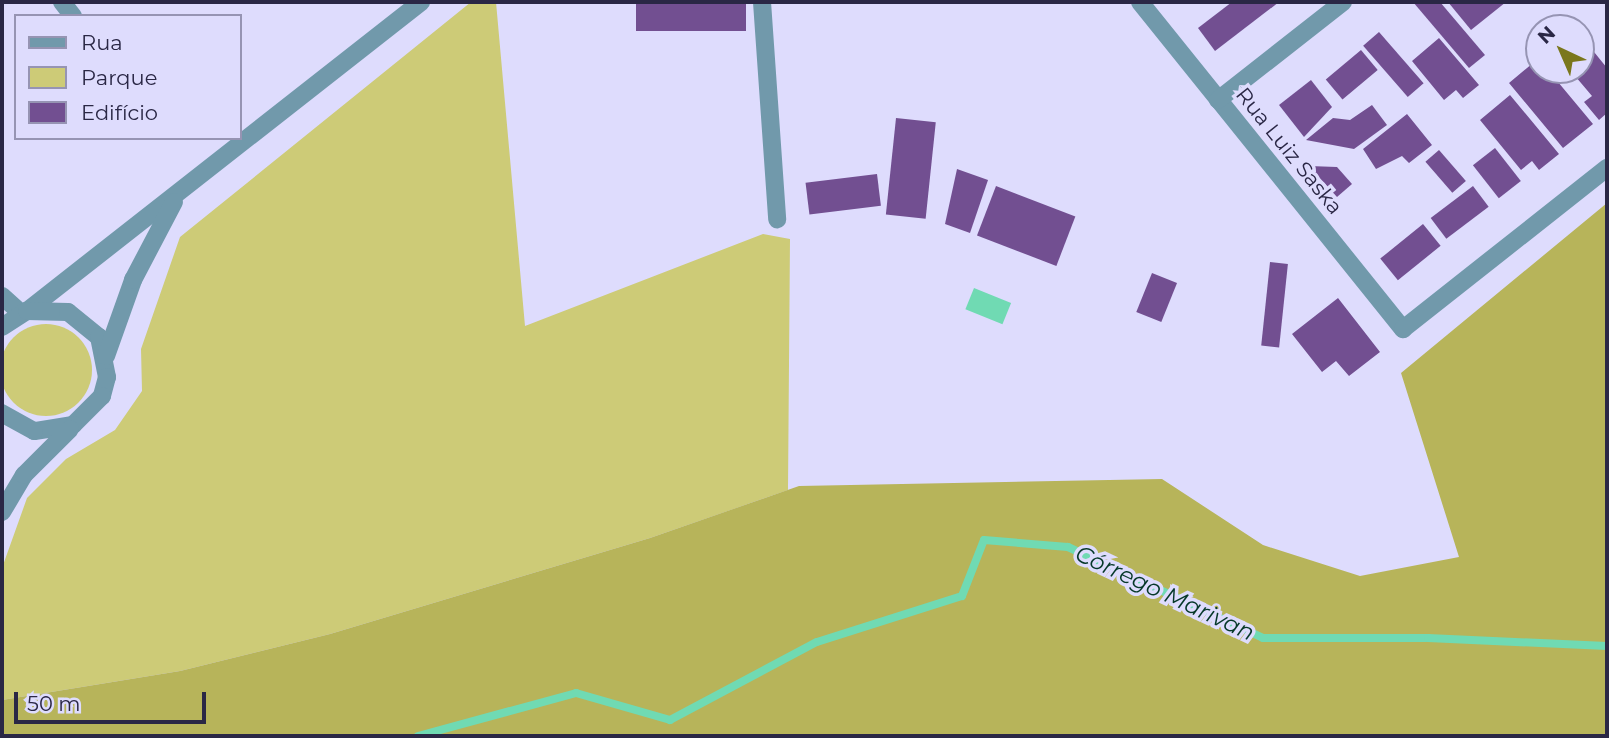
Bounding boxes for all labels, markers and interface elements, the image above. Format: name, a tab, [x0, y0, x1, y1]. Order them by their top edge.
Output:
legend	[14, 14, 242, 140]
north arrow	[1525, 14, 1595, 84]
text: N	[1533, 21, 1560, 49]
text: Rua	[81, 30, 123, 55]
text: Parque	[81, 65, 157, 90]
street label: Rua Luiz Saska	[1230, 83, 1348, 219]
text: Edifício	[81, 100, 158, 125]
water label: Córrego Marivan	[1071, 539, 1259, 647]
scale bar	[18, 678, 210, 722]
text: 50 m	[27, 691, 81, 716]

